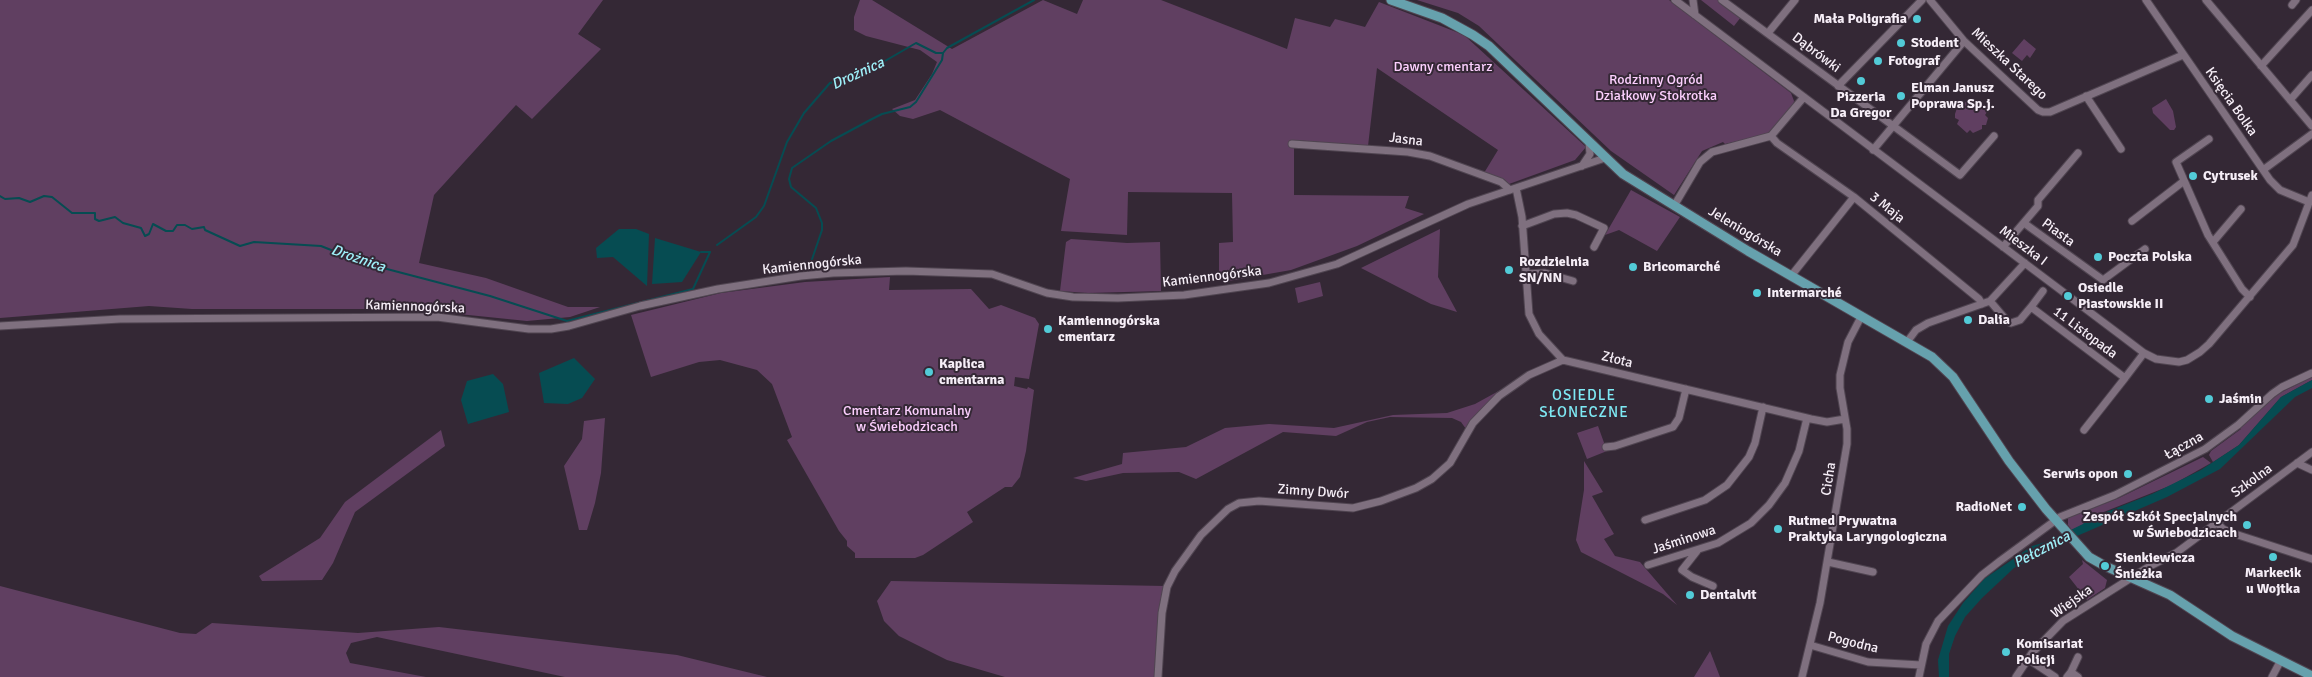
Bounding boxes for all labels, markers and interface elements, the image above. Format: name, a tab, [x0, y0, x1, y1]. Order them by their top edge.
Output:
place label: Mała Poligrafia	[1813, 11, 1907, 27]
marker: Mała Poligrafia	[1911, 13, 1923, 25]
street label: Mieszka Starego	[1967, 24, 2051, 104]
street label: Dąbrówki	[1788, 29, 1844, 77]
place label: Stodent	[1911, 35, 1959, 51]
marker: Stodent	[1895, 37, 1907, 49]
place label: Fotograf	[1888, 53, 1940, 69]
water label: Drożnica	[829, 54, 887, 94]
marker: Fotograf	[1872, 55, 1884, 67]
park label: Dawny cmentarz	[1394, 59, 1492, 75]
street label: Księcia Bolka	[2201, 64, 2261, 140]
park label: Rodzinny Ogród Działkowy Stokrotka	[1595, 72, 1717, 104]
marker: Pizzeria Da Gregor	[1855, 75, 1867, 87]
place label: Elman Janusz Poprawa Sp.j.	[1911, 80, 1995, 112]
place label: Pizzeria Da Gregor	[1830, 89, 1892, 121]
marker: Elman Janusz Poprawa Sp.j.	[1895, 90, 1907, 102]
street label: Jasna	[1388, 130, 1424, 150]
place label: Cytrusek	[2203, 168, 2258, 184]
marker: Cytrusek	[2187, 170, 2199, 182]
street label: 3 Maja	[1866, 189, 1908, 227]
street label: Jeleniogórska	[1705, 203, 1785, 261]
street label: Piasta	[2038, 215, 2078, 251]
street label: Mieszka I	[1996, 223, 2050, 269]
water label: Drożnica	[329, 241, 387, 277]
place label: Poczta Polska	[2108, 249, 2192, 265]
street label: Kamiennogórska	[761, 251, 863, 279]
marker: Poczta Polska	[2092, 251, 2104, 263]
place label: Rozdzielnia SN/NN	[1519, 254, 1589, 286]
place label: Bricomarché	[1643, 259, 1720, 275]
marker: Bricomarché	[1627, 261, 1639, 273]
street label: Kamiennogórska	[1161, 263, 1263, 291]
marker: Rozdzielnia SN/NN	[1503, 264, 1515, 276]
place label: Osiedle Piastowskie II	[2078, 280, 2163, 312]
place label: Intermarché	[1767, 285, 1842, 301]
marker: Intermarché	[1751, 287, 1763, 299]
marker: Osiedle Piastowskie II	[2062, 290, 2074, 302]
street label: Kamiennogórska	[365, 297, 465, 317]
street label: 11 Listopada	[2050, 303, 2120, 363]
place label: Dalia	[1978, 312, 2010, 328]
place label: Kamiennogórska cmentarz	[1058, 313, 1160, 346]
marker: Dalia	[1962, 314, 1974, 326]
marker: Kamiennogórska cmentarz	[1042, 323, 1054, 335]
street label: Złota	[1600, 348, 1634, 372]
place label: Kaplica cmentarna	[939, 356, 1004, 388]
marker: Kaplica cmentarna	[923, 366, 935, 378]
district label: OSIEDLE SŁONECZNE	[1538, 387, 1630, 422]
place label: Jaśmin	[2219, 391, 2262, 407]
marker: Jaśmin	[2203, 393, 2215, 405]
park label: Cmentarz Komunalny w Świebodzicach	[843, 403, 971, 436]
street label: Łączna	[2162, 428, 2206, 464]
street label: Szkolna	[2228, 460, 2276, 502]
street label: Cicha	[1818, 461, 1840, 497]
place label: Serwis opon	[2043, 466, 2118, 482]
marker: Serwis opon	[2122, 468, 2134, 480]
street label: Zimny Dwór	[1277, 481, 1349, 503]
place label: RadioNet	[1955, 499, 2012, 515]
marker: RadioNet	[2016, 501, 2028, 513]
place label: Zespół Szkół Specjalnych w Świebodzicach	[2083, 509, 2237, 542]
place label: Rutmed Prywatna Praktyka Laryngologiczna	[1788, 513, 1947, 546]
marker: Zespół Szkół Specjalnych w Świebodzicach	[2241, 519, 2253, 531]
street label: Jaśminowa	[1650, 522, 1718, 558]
marker: Rutmed Prywatna Praktyka Laryngologiczna	[1772, 523, 1784, 535]
water label: Pełcznica	[2011, 528, 2073, 572]
place label: Sienkiewicza Śnieżka	[2115, 550, 2195, 582]
marker: Markecik u Wojtka	[2267, 551, 2279, 563]
marker: Sienkiewicza Śnieżka	[2099, 560, 2111, 572]
place label: Markecik u Wojtka	[2245, 565, 2301, 598]
street label: Wiejska	[2048, 582, 2096, 622]
place label: Dentalvit	[1700, 587, 1756, 603]
marker: Dentalvit	[1684, 589, 1696, 601]
street label: Pogodna	[1826, 629, 1880, 657]
place label: Komisariat Policji	[2016, 636, 2083, 669]
marker: Komisariat Policji	[2000, 646, 2012, 658]

